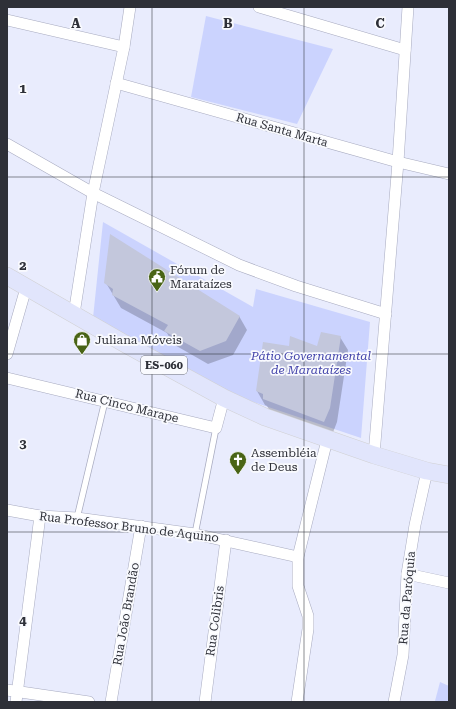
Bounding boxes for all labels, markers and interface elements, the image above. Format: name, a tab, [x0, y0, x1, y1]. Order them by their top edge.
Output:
text: A	[71, 16, 81, 31]
text: B	[223, 16, 233, 31]
text: C	[375, 16, 385, 31]
text: 1	[19, 81, 27, 96]
street label: Rua Santa Marta	[235, 110, 330, 150]
text: 2	[19, 258, 27, 273]
place label: Fórum de Marataízes	[170, 263, 232, 291]
public building icon: Fórum de Marataízes	[147, 267, 167, 292]
shop icon: Juliana Móveis	[72, 330, 92, 355]
place label: Juliana Móveis	[95, 333, 182, 347]
park label: Pátio Governamental de Marataízes	[250, 349, 372, 377]
road number: ES-060	[141, 356, 187, 374]
street label: Rua Cinco Marape	[74, 386, 181, 426]
text: 3	[19, 436, 27, 451]
place label: Assembléia de Deus	[251, 446, 317, 474]
church icon: Assembléia de Deus	[228, 450, 248, 475]
street label: Rua Professor Bruno de Aquino	[38, 509, 220, 545]
street label: Rua da Paróquia	[396, 550, 418, 645]
street label: Rua João Brandão	[110, 561, 142, 667]
street label: Rua Colibris	[203, 585, 227, 657]
text: 4	[19, 613, 27, 628]

